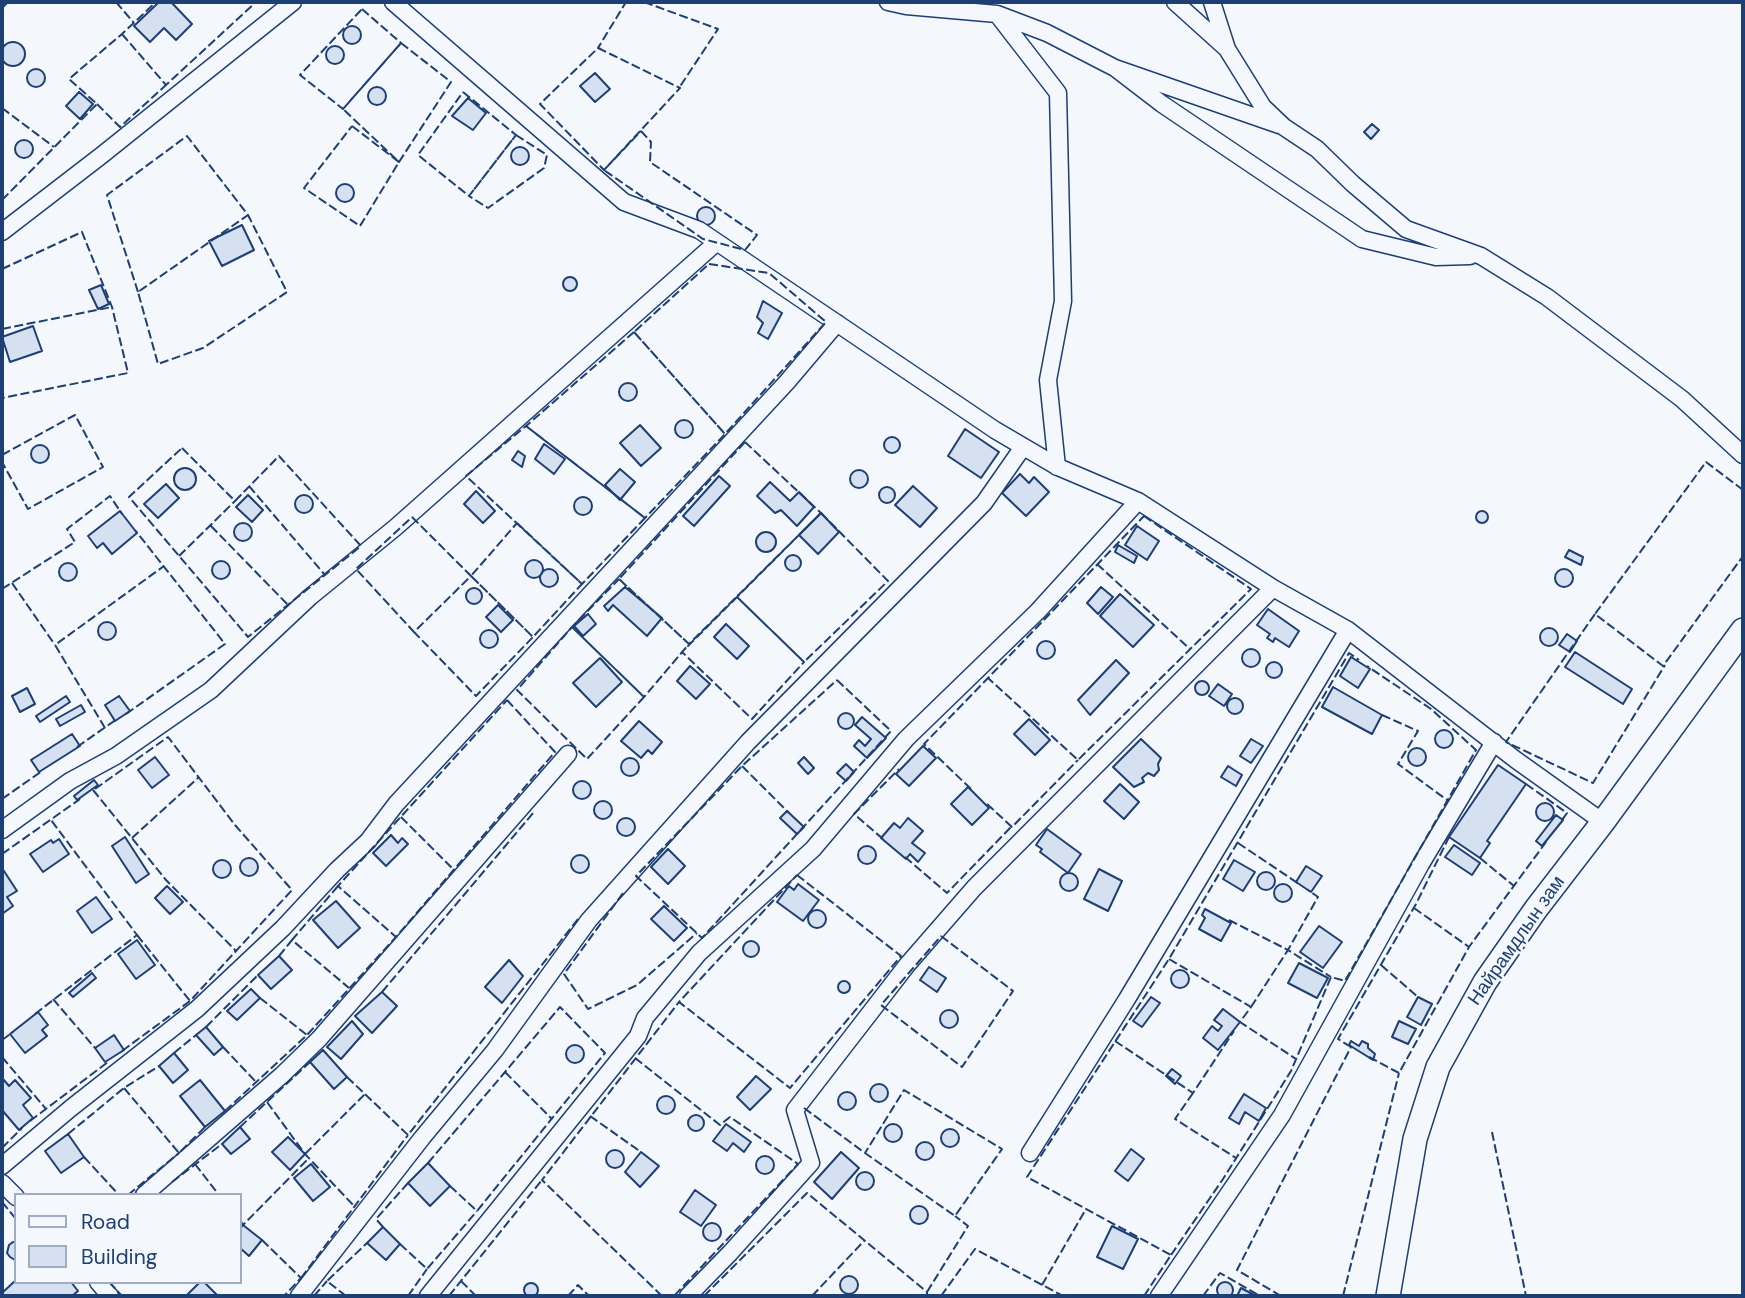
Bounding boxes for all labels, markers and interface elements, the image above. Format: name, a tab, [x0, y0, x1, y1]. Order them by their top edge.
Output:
street label: Найрамдлын зам	[1464, 872, 1570, 1010]
legend	[14, 1193, 242, 1284]
text: Road	[81, 1208, 130, 1236]
text: Building	[81, 1243, 157, 1271]

